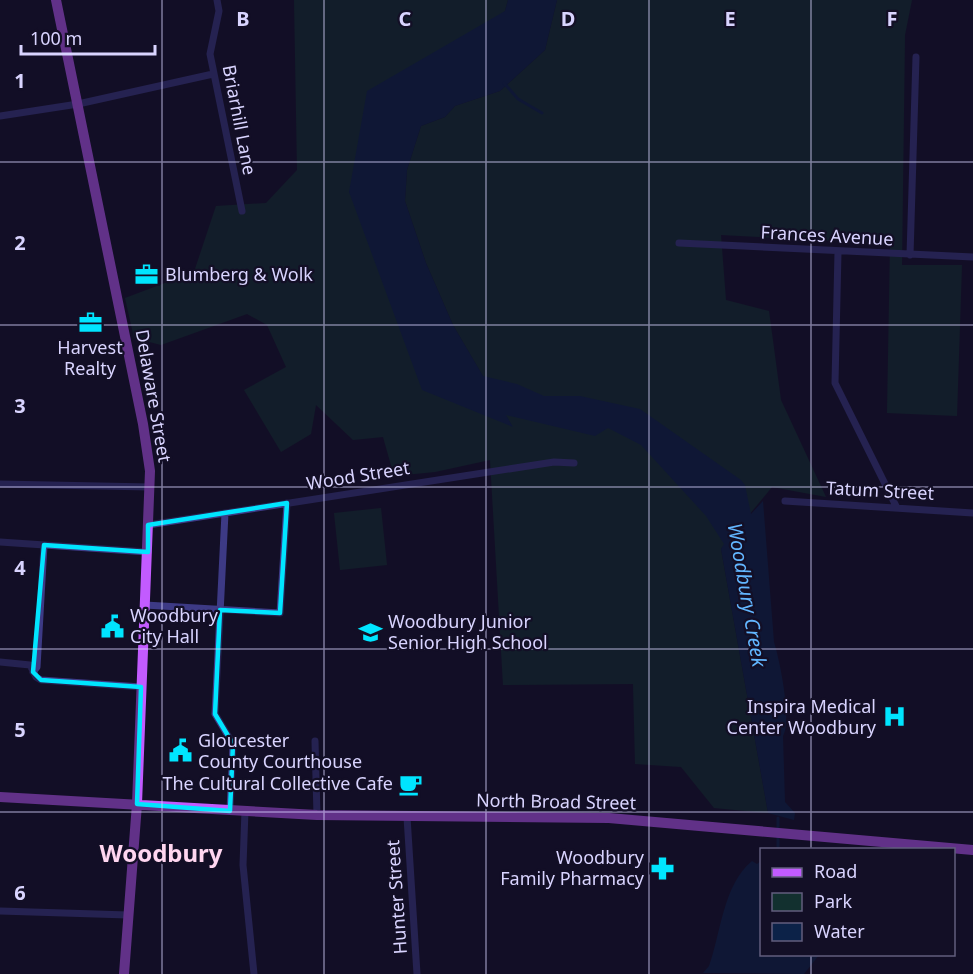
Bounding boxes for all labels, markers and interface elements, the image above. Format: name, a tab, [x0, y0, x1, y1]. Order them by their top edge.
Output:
text: B	[236, 5, 250, 32]
text: C	[399, 5, 412, 32]
text: D	[561, 5, 575, 32]
text: E	[724, 5, 736, 32]
text: F	[887, 5, 897, 32]
scale bar	[21, 18, 154, 56]
text: 100 m	[30, 26, 82, 50]
street label: Briarhill Lane	[218, 63, 262, 177]
text: 1	[14, 67, 26, 94]
street label: Frances Avenue	[760, 220, 894, 250]
text: 2	[14, 229, 26, 256]
office icon: Blumberg & Wolk	[134, 262, 160, 288]
place label: Blumberg & Wolk	[165, 262, 313, 286]
office icon: Harvest Realty	[77, 309, 103, 335]
street label: Delaware Street	[130, 328, 178, 465]
place label: Harvest Realty	[57, 335, 123, 380]
text: 3	[14, 392, 26, 419]
street label: Wood Street	[305, 455, 412, 495]
street label: Tatum Street	[825, 475, 935, 505]
water label: Woodbury Creek	[722, 521, 774, 670]
text: 4	[14, 554, 26, 581]
place label: Woodbury City Hall	[130, 603, 219, 648]
place label: Woodbury Junior Senior High School	[388, 609, 548, 654]
public building icon: Woodbury City Hall	[99, 613, 125, 639]
school or university icon: Woodbury Junior Senior High School	[357, 619, 383, 645]
place label: Inspira Medical Center Woodbury	[727, 694, 877, 739]
hospital icon: Inspira Medical Center Woodbury	[881, 704, 907, 730]
text: 5	[14, 716, 26, 743]
place label: Gloucester County Courthouse	[198, 728, 362, 773]
public building icon: Gloucester County Courthouse	[167, 738, 193, 764]
place label: The Cultural Collective Cafe	[162, 771, 393, 795]
cafe icon: The Cultural Collective Cafe	[398, 771, 424, 797]
street label: North Broad Street	[476, 788, 637, 814]
district label: Woodbury	[99, 836, 223, 869]
street label: Hunter Street	[380, 839, 412, 955]
place label: Woodbury Family Pharmacy	[500, 845, 645, 890]
legend	[760, 848, 955, 956]
pharmacy icon: Woodbury Family Pharmacy	[649, 855, 675, 881]
text: Road	[814, 859, 857, 883]
text: 6	[14, 879, 26, 906]
text: Park	[814, 889, 852, 913]
text: Water	[814, 919, 865, 943]

